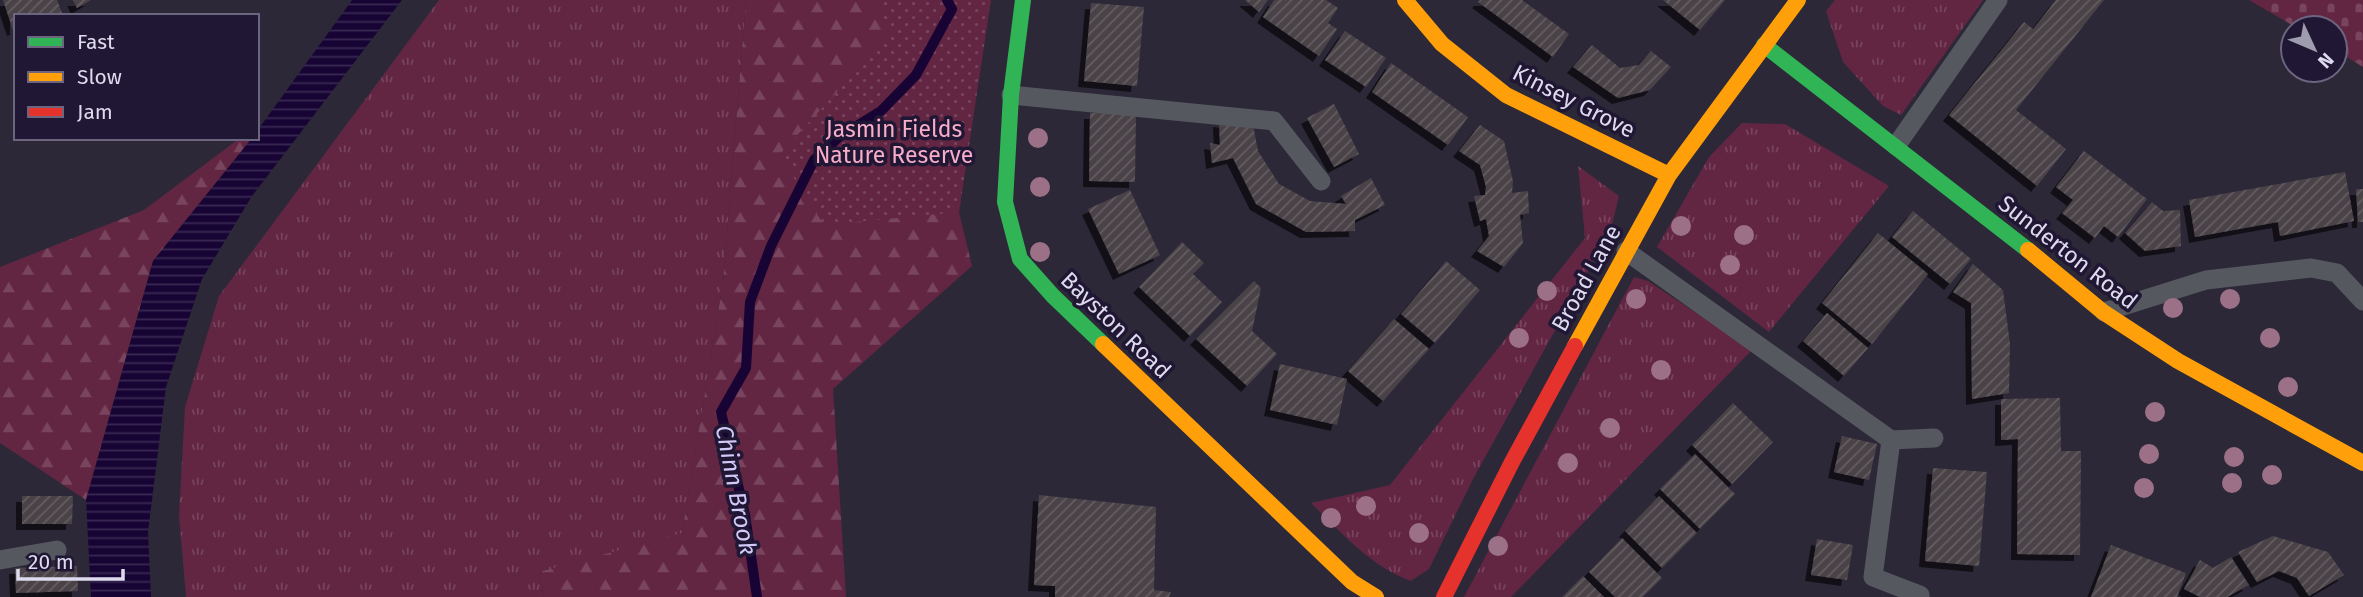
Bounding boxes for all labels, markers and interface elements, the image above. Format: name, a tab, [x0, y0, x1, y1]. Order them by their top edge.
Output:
legend	[14, 14, 259, 140]
north arrow	[2279, 14, 2349, 84]
text: Fast	[77, 29, 115, 55]
text: N	[2313, 48, 2339, 73]
street label: Kinsey Grove	[1508, 58, 1640, 144]
text: Slow	[77, 64, 122, 90]
text: Jam	[77, 99, 113, 125]
park label: Jasmin Fields Nature Reserve	[815, 115, 973, 169]
street label: Sunderton Road	[1993, 189, 2143, 315]
street label: Broad Lane	[1545, 220, 1627, 336]
street label: Bayston Road	[1055, 266, 1177, 384]
water label: Chinn Brook	[710, 423, 762, 557]
scale bar	[18, 538, 122, 582]
text: 20 m	[28, 549, 74, 575]

